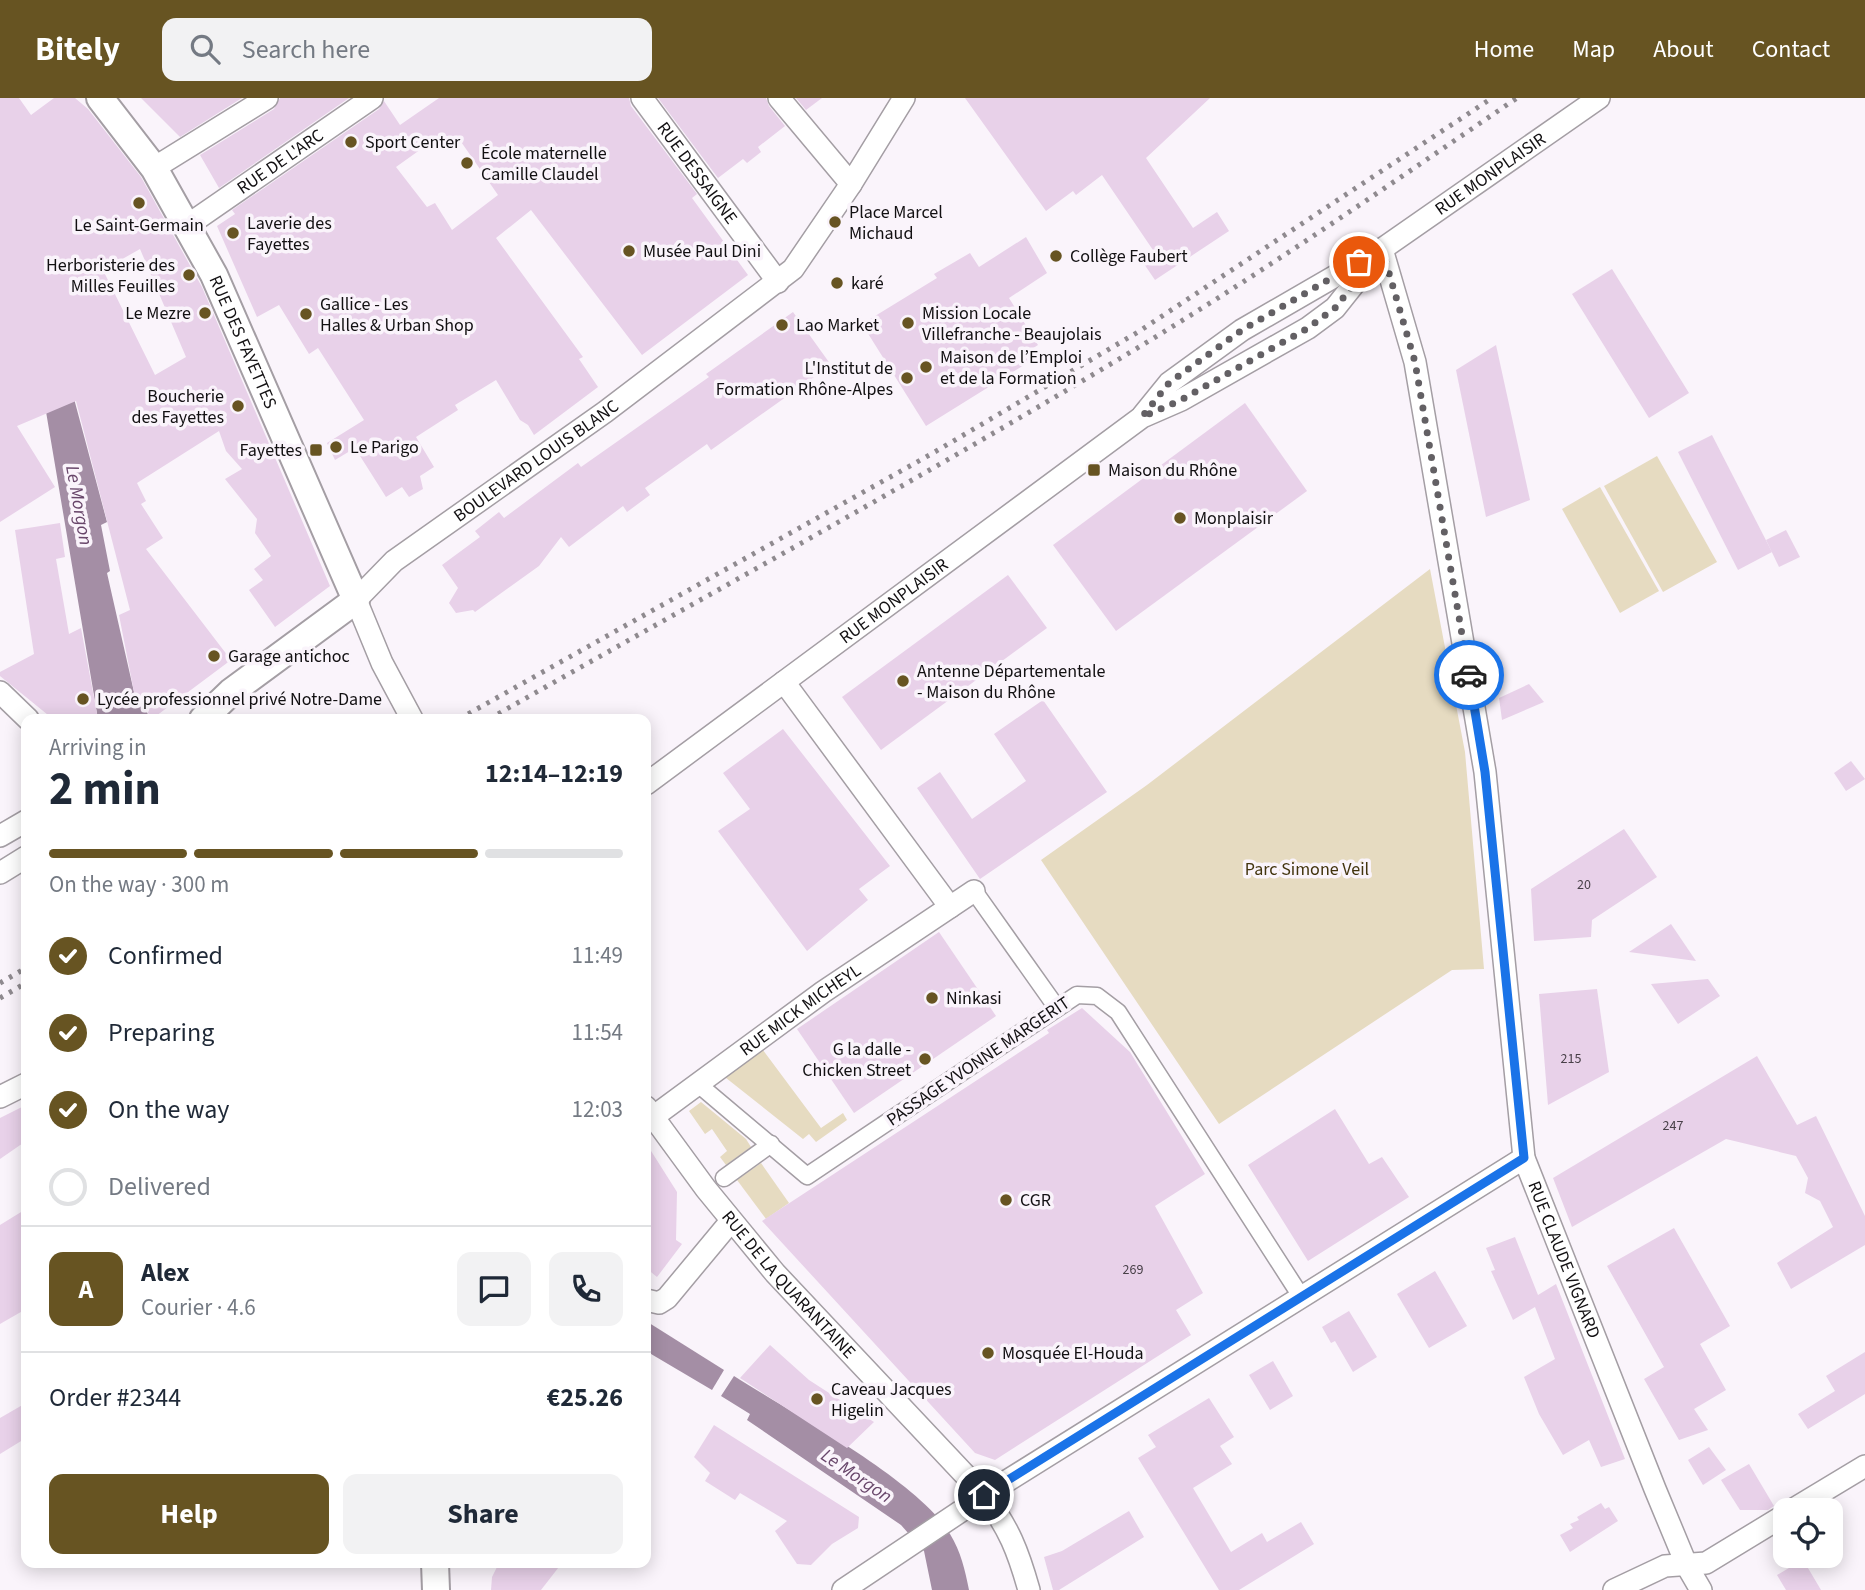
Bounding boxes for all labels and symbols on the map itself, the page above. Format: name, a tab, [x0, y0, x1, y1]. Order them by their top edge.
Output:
street label: RUE DESSAIGNE	[651, 117, 743, 229]
street label: RUE DE L'ARC	[232, 123, 329, 201]
street label: RUE MONPLAISIR	[1430, 127, 1551, 221]
place label: Sport Center	[365, 130, 461, 155]
marker: Sport Center	[343, 134, 359, 150]
place label: École maternelle Camille Claudel	[481, 141, 607, 187]
marker: École maternelle Camille Claudel	[459, 155, 475, 171]
marker: Le Saint-Germain	[131, 195, 147, 211]
place label: Place Marcel Michaud	[849, 200, 943, 246]
place label: Laverie des Fayettes	[247, 211, 332, 257]
place label: Le Saint-Germain	[74, 213, 204, 238]
marker: Place Marcel Michaud	[827, 214, 843, 230]
marker: Laverie des Fayettes	[225, 225, 241, 241]
pin	[1329, 232, 1389, 292]
place label: Musée Paul Dini	[643, 239, 761, 264]
marker: Musée Paul Dini	[621, 243, 637, 259]
place label: Collège Faubert	[1070, 244, 1188, 269]
marker: Collège Faubert	[1048, 248, 1064, 264]
place label: Herboristerie des Milles Feuilles	[46, 253, 175, 299]
marker: Herboristerie des Milles Feuilles	[181, 267, 197, 283]
street label: RUE DES FAYETTES	[203, 271, 283, 413]
place label: karé	[851, 271, 884, 296]
marker: karé	[829, 275, 845, 291]
place label: Gallice - Les Halles & Urban Shop	[320, 292, 474, 338]
place label: Le Mezre	[125, 301, 191, 326]
place label: Mission Locale Villefranche - Beaujolais	[922, 301, 1101, 347]
marker: Le Mezre	[197, 305, 213, 321]
marker: Gallice - Les Halles & Urban Shop	[298, 306, 314, 322]
place label: Lao Market	[796, 313, 879, 338]
marker: Mission Locale Villefranche - Beaujolais	[900, 315, 916, 331]
marker: Lao Market	[774, 317, 790, 333]
place label: Maison de l’Emploi et de la Formation	[940, 345, 1082, 391]
place label: L'Institut de Formation Rhône-Alpes	[716, 356, 893, 402]
marker: Maison de l’Emploi et de la Formation	[918, 359, 934, 375]
marker: L'Institut de Formation Rhône-Alpes	[899, 370, 915, 386]
place label: Boucherie des Fayettes	[131, 384, 224, 430]
street label: BOULEVARD LOUIS BLANC	[449, 394, 624, 528]
marker: Boucherie des Fayettes	[230, 398, 246, 414]
place label: Le Parigo	[350, 435, 419, 460]
place label: Fayettes	[240, 438, 302, 463]
marker: Le Parigo	[328, 439, 344, 455]
marker: Fayettes	[308, 442, 324, 458]
place label: Maison du Rhône	[1108, 458, 1237, 483]
marker: Maison du Rhône	[1086, 462, 1102, 478]
water label: Le Morgon	[58, 463, 99, 547]
place label: Monplaisir	[1194, 506, 1274, 531]
marker: Monplaisir	[1172, 510, 1188, 526]
street label: RUE MONPLAISIR	[834, 553, 954, 650]
courier	[1434, 640, 1504, 710]
place label: Garage antichoc	[228, 644, 350, 669]
marker: Garage antichoc	[206, 648, 222, 664]
place label: Antenne Départementale - Maison du Rhône	[917, 659, 1105, 705]
marker: Antenne Départementale - Maison du Rhône	[895, 673, 911, 689]
place label: Lycée professionnel privé Notre-Dame	[97, 687, 382, 712]
marker: Lycée professionnel privé Notre-Dame	[75, 691, 91, 707]
park label: Parc Simone Veil	[1245, 857, 1369, 882]
house number: 20	[1577, 875, 1591, 895]
street label: RUE MICK MICHEYL	[735, 958, 866, 1062]
place label: Ninkasi	[946, 986, 1002, 1011]
street label: PASSAGE YVONNE MARGERIT	[882, 990, 1075, 1132]
marker: Ninkasi	[924, 990, 940, 1006]
place label: G la dalle - Chicken Street	[802, 1037, 911, 1083]
house number: 215	[1561, 1049, 1581, 1069]
marker: G la dalle - Chicken Street	[917, 1051, 933, 1067]
house number: 247	[1663, 1116, 1683, 1136]
street label: RUE CLAUDE VIGNARD	[1521, 1178, 1606, 1342]
place label: CGR	[1020, 1188, 1051, 1213]
marker: CGR	[998, 1192, 1014, 1208]
street label: RUE DE LA QUARANTAINE	[716, 1205, 861, 1364]
house number: 269	[1123, 1260, 1143, 1280]
place label: Mosquée El-Houda	[1002, 1341, 1144, 1366]
marker: Mosquée El-Houda	[980, 1345, 996, 1361]
place label: Caveau Jacques Higelin	[831, 1377, 952, 1423]
marker: Caveau Jacques Higelin	[809, 1391, 825, 1407]
water label: Le Morgon	[815, 1442, 897, 1510]
pin	[954, 1465, 1014, 1525]

